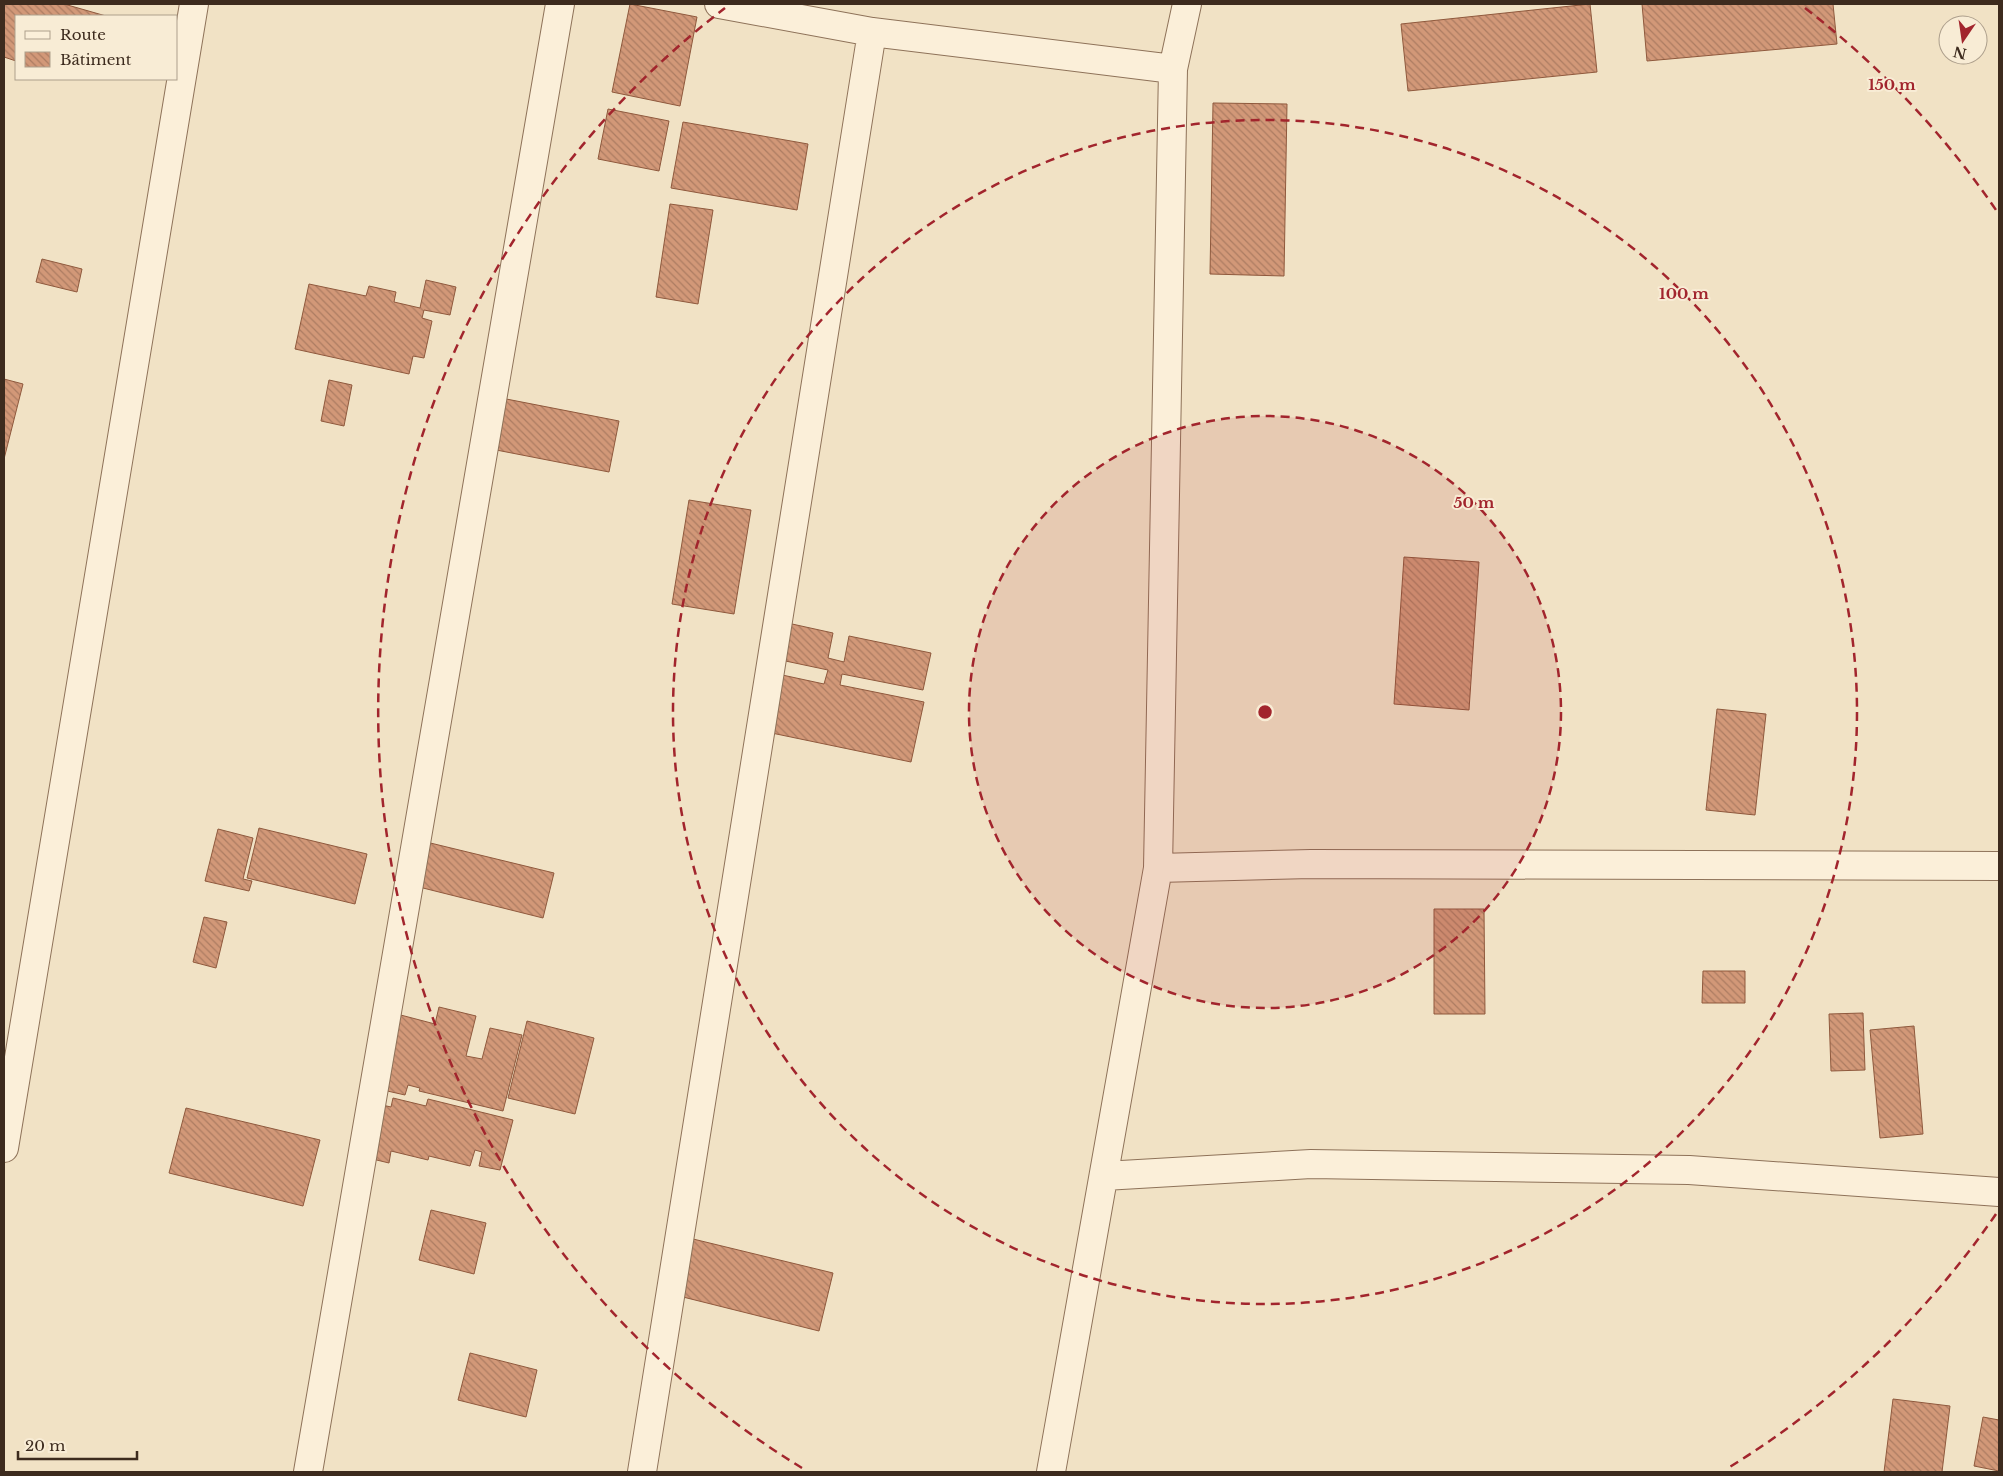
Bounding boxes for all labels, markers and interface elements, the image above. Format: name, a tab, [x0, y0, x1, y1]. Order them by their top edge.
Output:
legend	[15, 15, 178, 80]
north arrow	[1938, 15, 1988, 65]
text: Route	[60, 25, 106, 44]
text: N	[1952, 42, 1969, 63]
text: Bâtiment	[60, 50, 132, 69]
text: 150 m	[1868, 75, 1916, 94]
text: 100 m	[1659, 284, 1709, 303]
text: 50 m	[1454, 493, 1495, 512]
centre of rings	[1256, 703, 1274, 721]
scale bar	[18, 1428, 136, 1460]
text: 20 m	[25, 1436, 65, 1455]

